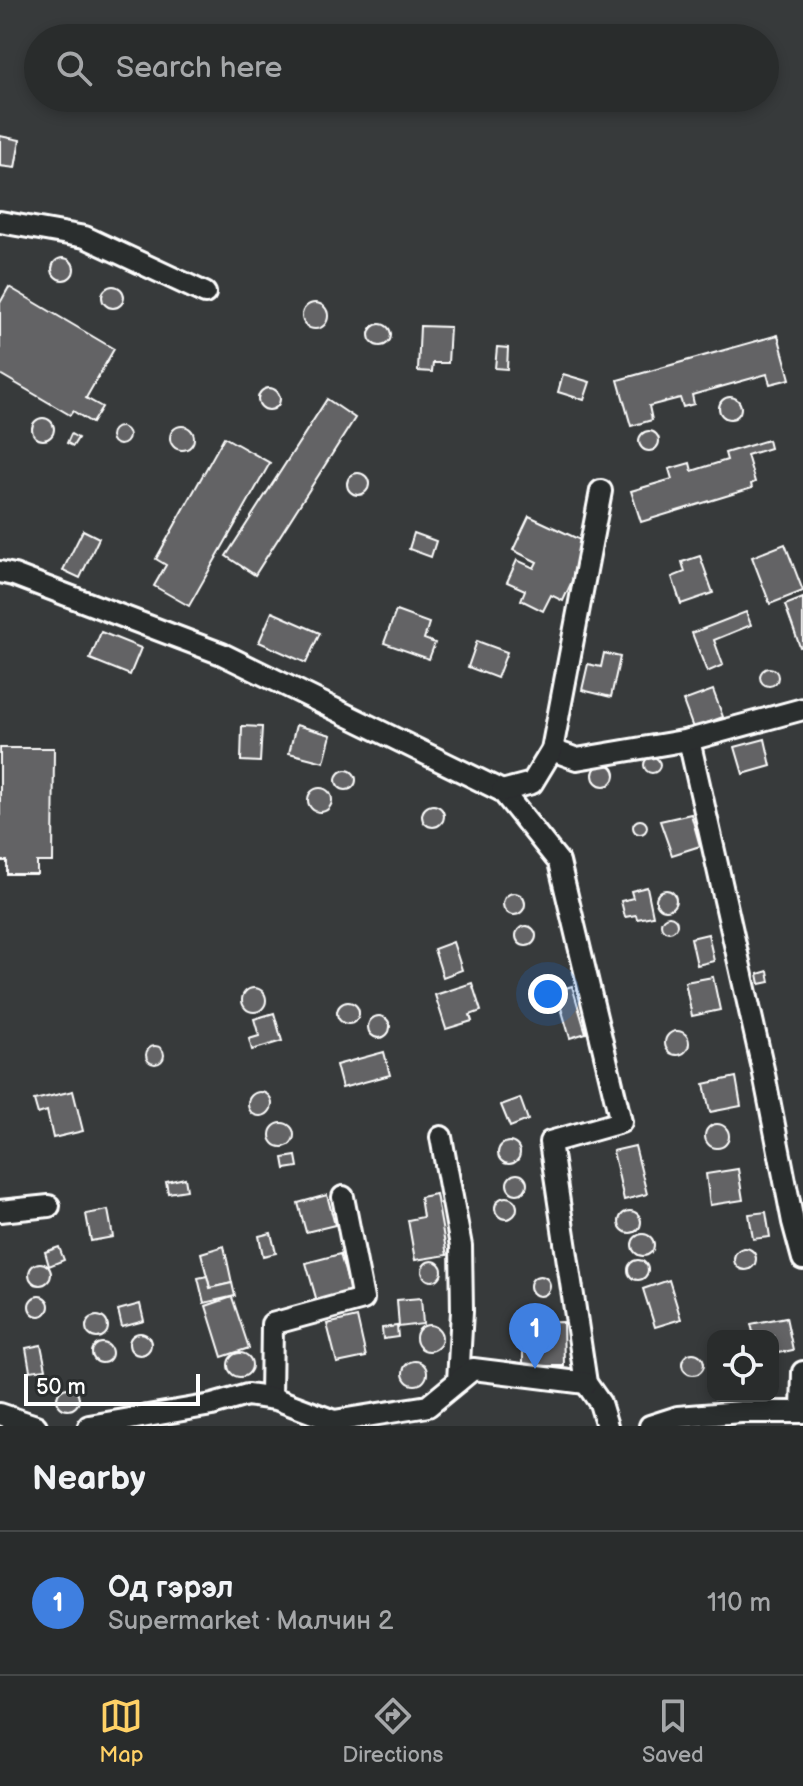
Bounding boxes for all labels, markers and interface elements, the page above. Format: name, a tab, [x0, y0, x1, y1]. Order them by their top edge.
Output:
search box	[24, 24, 779, 112]
icon: search	[52, 46, 96, 90]
text: Search here	[116, 50, 282, 86]
your location	[528, 974, 568, 1014]
pin: 1	[509, 1303, 561, 1369]
map controls	[707, 1330, 779, 1402]
button: locate	[707, 1330, 779, 1402]
scale bar	[24, 1370, 200, 1406]
text: 50 m	[36, 1374, 86, 1401]
text: Nearby	[32, 1458, 146, 1499]
text: Од гэрэл	[108, 1570, 233, 1606]
text: 1	[53, 1588, 63, 1619]
text: 110 m	[707, 1588, 771, 1619]
text: Supermarket · Малчин 2	[108, 1606, 393, 1637]
tab: Map	[99, 1694, 144, 1769]
tab: Directions	[342, 1694, 443, 1769]
tab: Saved	[642, 1694, 704, 1769]

